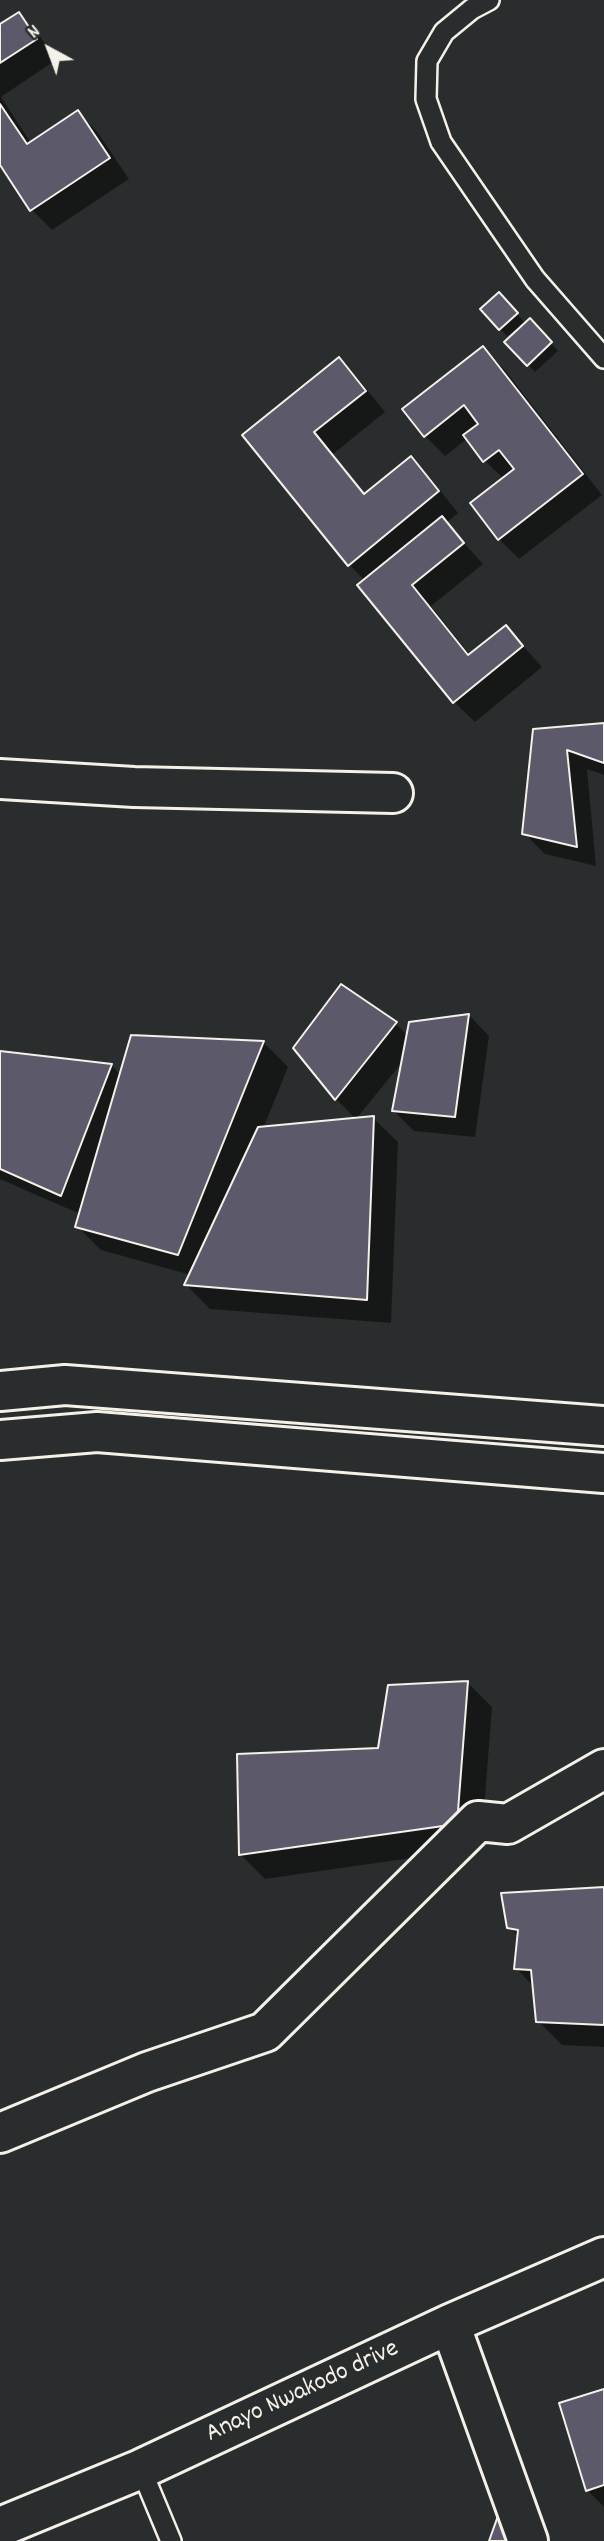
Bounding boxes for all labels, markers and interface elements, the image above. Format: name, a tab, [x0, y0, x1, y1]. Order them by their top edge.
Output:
north arrow	[14, 14, 84, 84]
text: N	[22, 20, 47, 46]
street label: Anayo Nwakodo drive	[202, 2335, 404, 2451]

